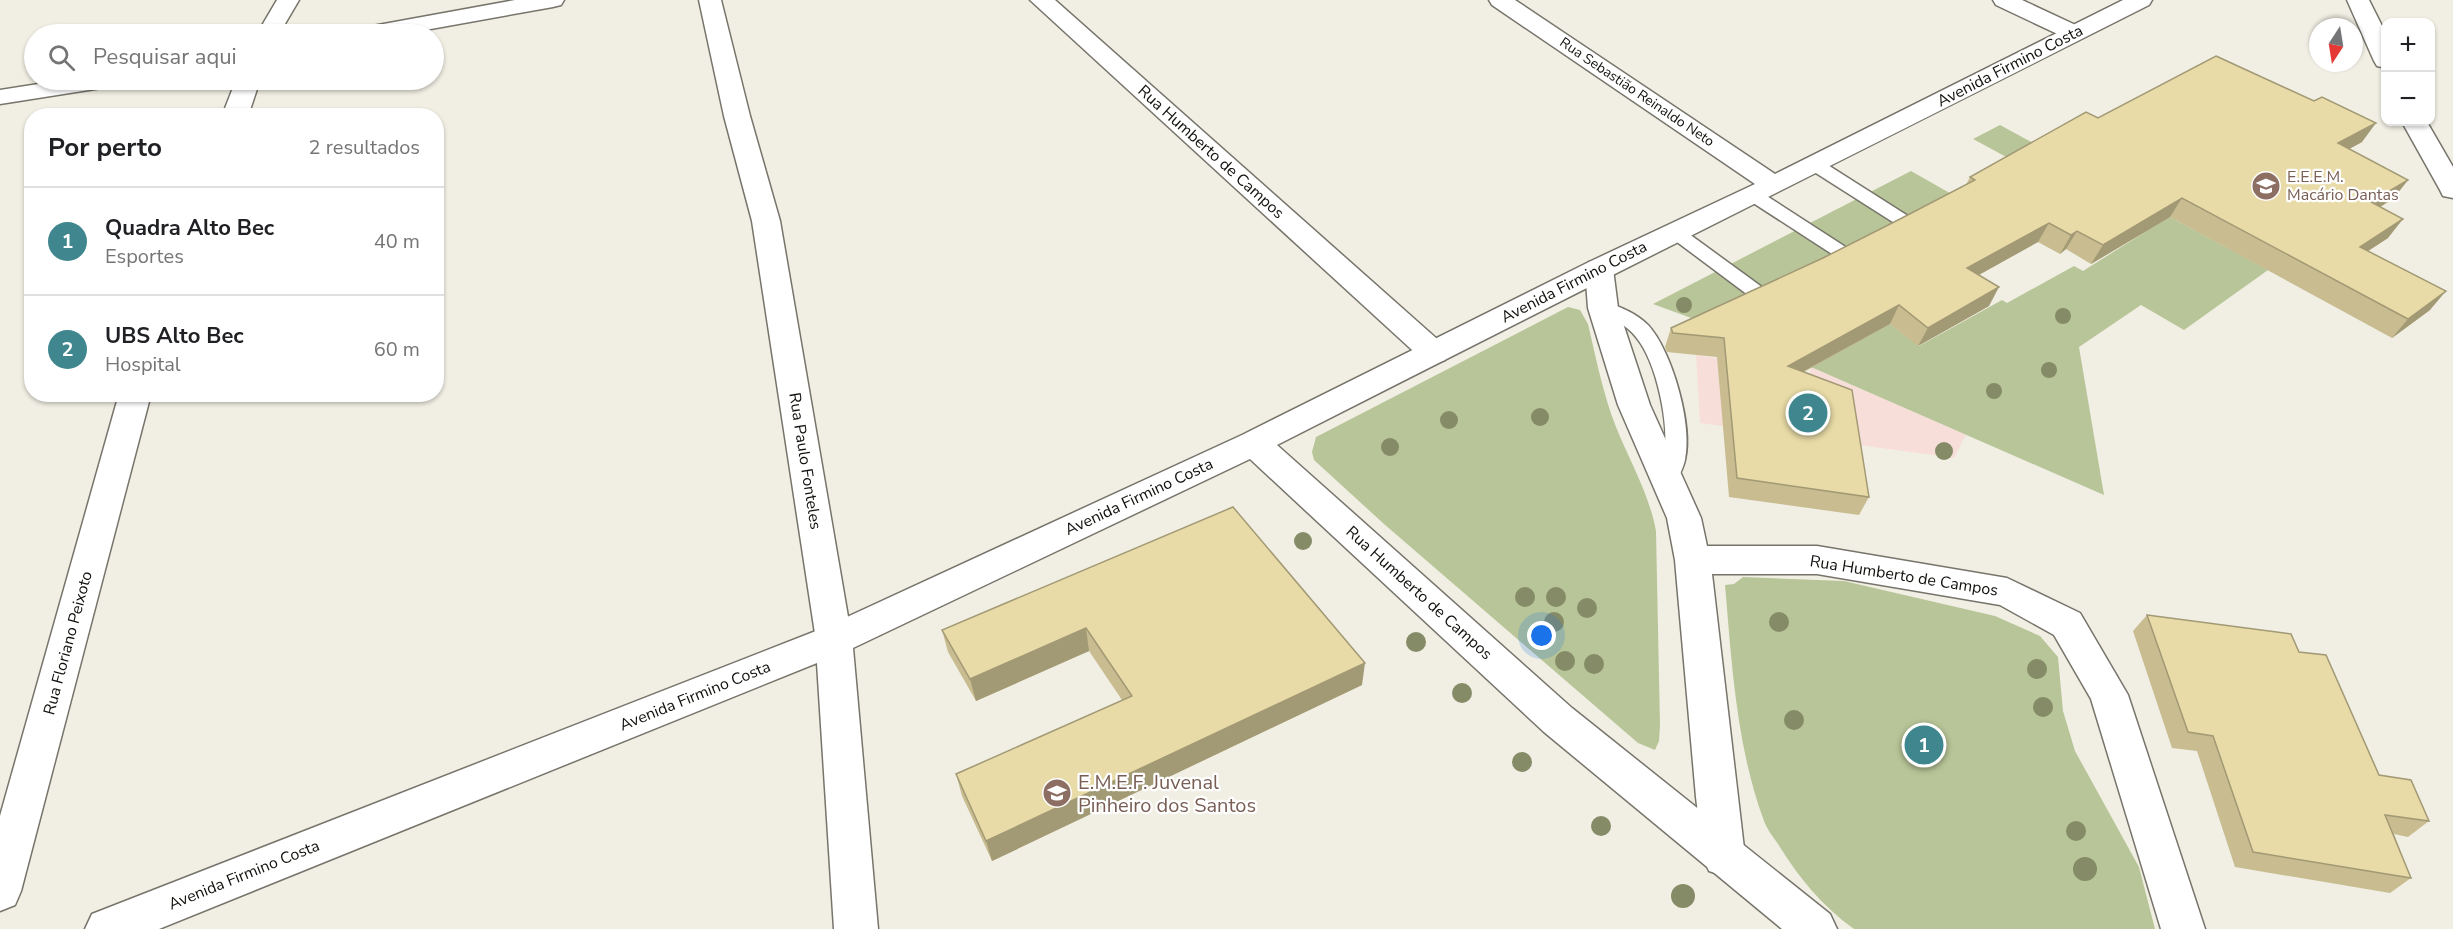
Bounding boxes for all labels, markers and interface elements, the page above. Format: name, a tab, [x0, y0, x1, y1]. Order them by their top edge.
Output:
north arrow	[2309, 18, 2363, 72]
map controls	[2381, 18, 2435, 126]
button: +	[2381, 18, 2435, 72]
street label: Avenida Firmino Costa	[1933, 20, 2087, 112]
search box	[24, 24, 444, 90]
street label: Rua Sebastião Reinaldo Neto	[1556, 33, 1718, 151]
icon: search	[45, 41, 78, 74]
text: Pesquisar aqui	[93, 42, 237, 72]
button: −	[2381, 72, 2435, 126]
street label: Rua Humberto de Campos	[1133, 80, 1289, 224]
text: Por perto	[48, 130, 162, 165]
text: 2 resultados	[309, 134, 420, 161]
place label: E.E.E.M. Macário Dantas	[2287, 166, 2399, 206]
school or university icon: E.E.E.M. Macário Dantas	[2250, 170, 2282, 202]
text: Quadra Alto Bec	[105, 213, 274, 243]
text: 1	[62, 228, 74, 255]
text: 40 m	[374, 228, 420, 255]
street label: Avenida Firmino Costa	[1497, 236, 1651, 328]
text: Esportes	[105, 243, 184, 270]
text: UBS Alto Bec	[105, 321, 244, 351]
text: 2	[62, 336, 74, 363]
text: 60 m	[374, 336, 420, 363]
text: Hospital	[105, 351, 181, 378]
pin: 2	[1788, 390, 1828, 436]
street label: Rua Paulo Fonteles	[783, 391, 827, 531]
street label: Avenida Firmino Costa	[1061, 453, 1217, 541]
street label: Rua Humberto de Campos	[1341, 521, 1497, 665]
street label: Rua Humberto de Campos	[1808, 550, 2000, 602]
street label: Rua Floriano Peixoto	[38, 569, 98, 717]
your location	[1527, 621, 1556, 650]
street label: Avenida Firmino Costa	[616, 656, 774, 736]
pin: 1	[1904, 722, 1944, 768]
place label: E.M.E.F. Juvenal Pinheiro dos Santos	[1078, 769, 1256, 819]
school or university icon: E.M.E.F. Juvenal Pinheiro dos Santos	[1041, 777, 1073, 809]
street label: Avenida Firmino Costa	[165, 835, 323, 915]

